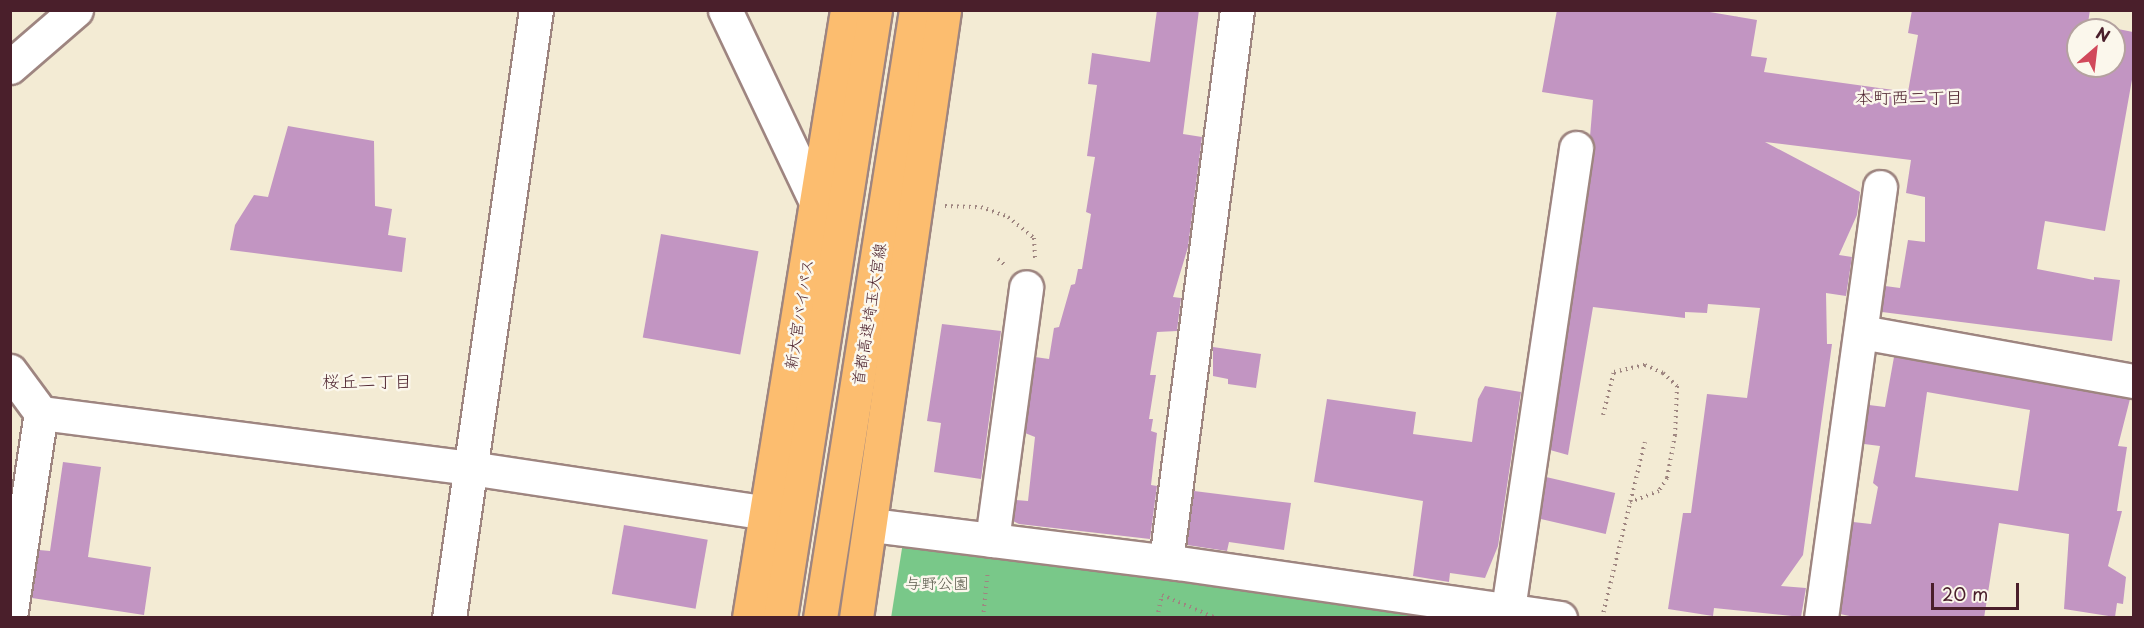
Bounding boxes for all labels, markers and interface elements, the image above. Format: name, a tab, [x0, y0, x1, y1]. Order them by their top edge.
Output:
north arrow	[2066, 18, 2126, 78]
text: N	[2092, 20, 2115, 47]
district label: 本町西二丁目	[1855, 86, 1963, 108]
street label: 首都高速埼玉大宮線	[847, 241, 889, 387]
street label: 新大宮バイパス	[780, 257, 816, 371]
district label: 桜丘二丁目	[322, 370, 412, 392]
scale bar	[1934, 571, 2022, 609]
park label: 与野公園	[905, 572, 969, 592]
text: 20 m	[1942, 580, 1988, 607]

